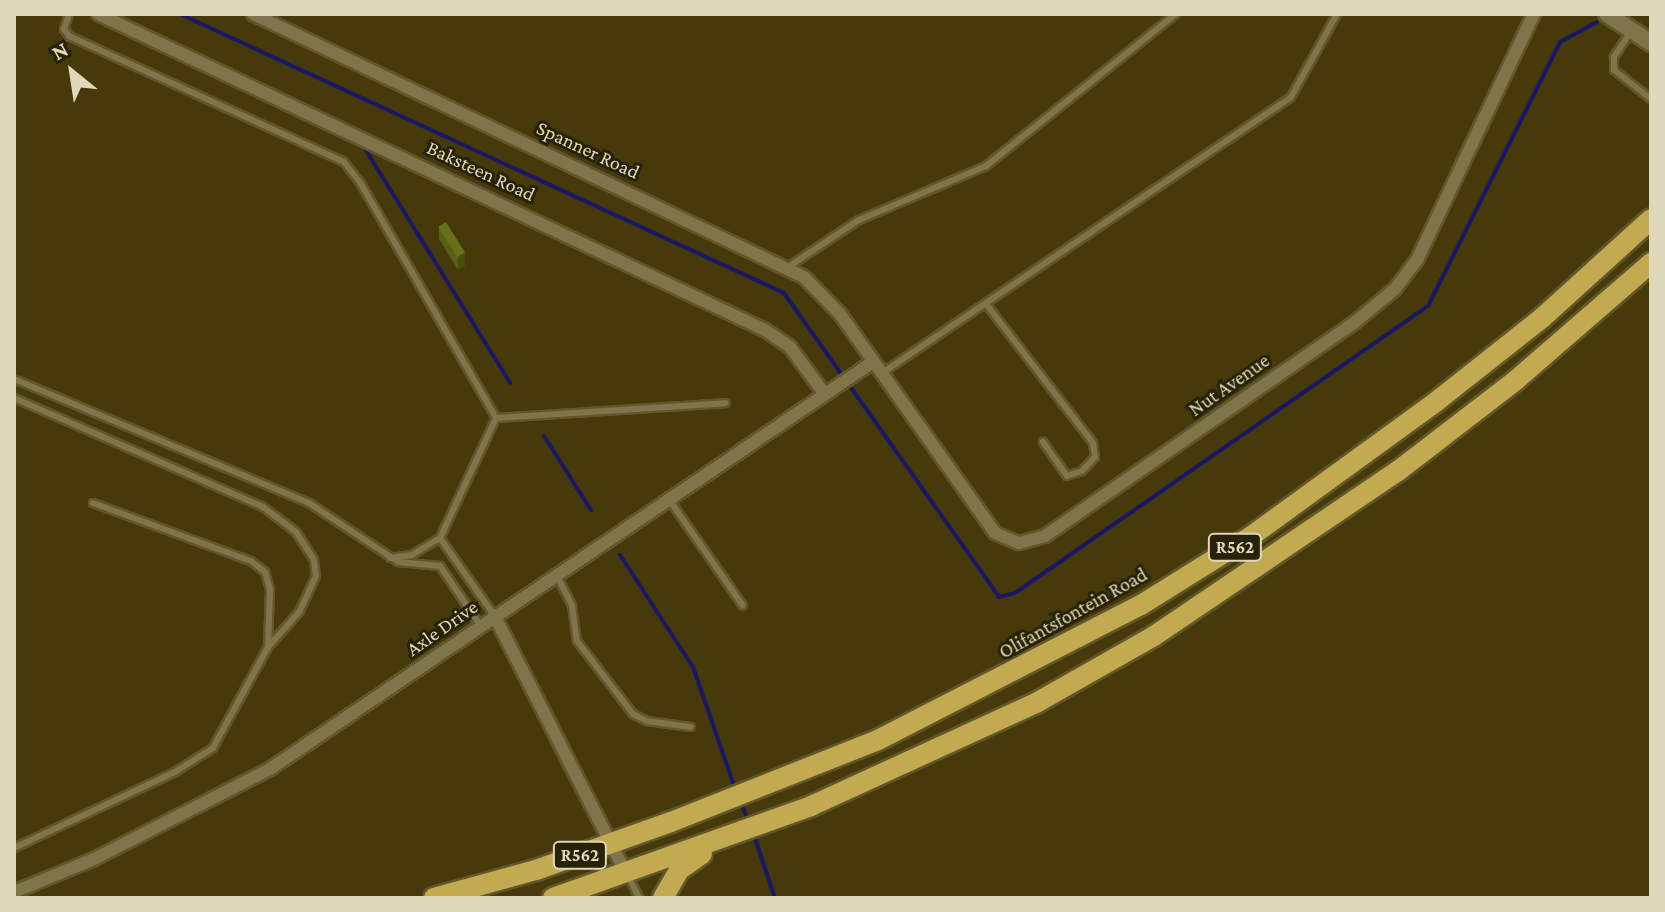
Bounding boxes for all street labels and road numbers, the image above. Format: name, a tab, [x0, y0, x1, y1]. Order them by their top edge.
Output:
street label: Spanner Road	[533, 116, 643, 184]
street label: Baksteen Road	[423, 135, 539, 207]
street label: Nut Avenue	[1184, 348, 1274, 422]
road number: R562	[1207, 533, 1263, 561]
street label: Olifantsfontein Road	[995, 562, 1151, 664]
street label: Axle Drive	[402, 595, 482, 661]
road number: R562	[552, 841, 608, 869]

